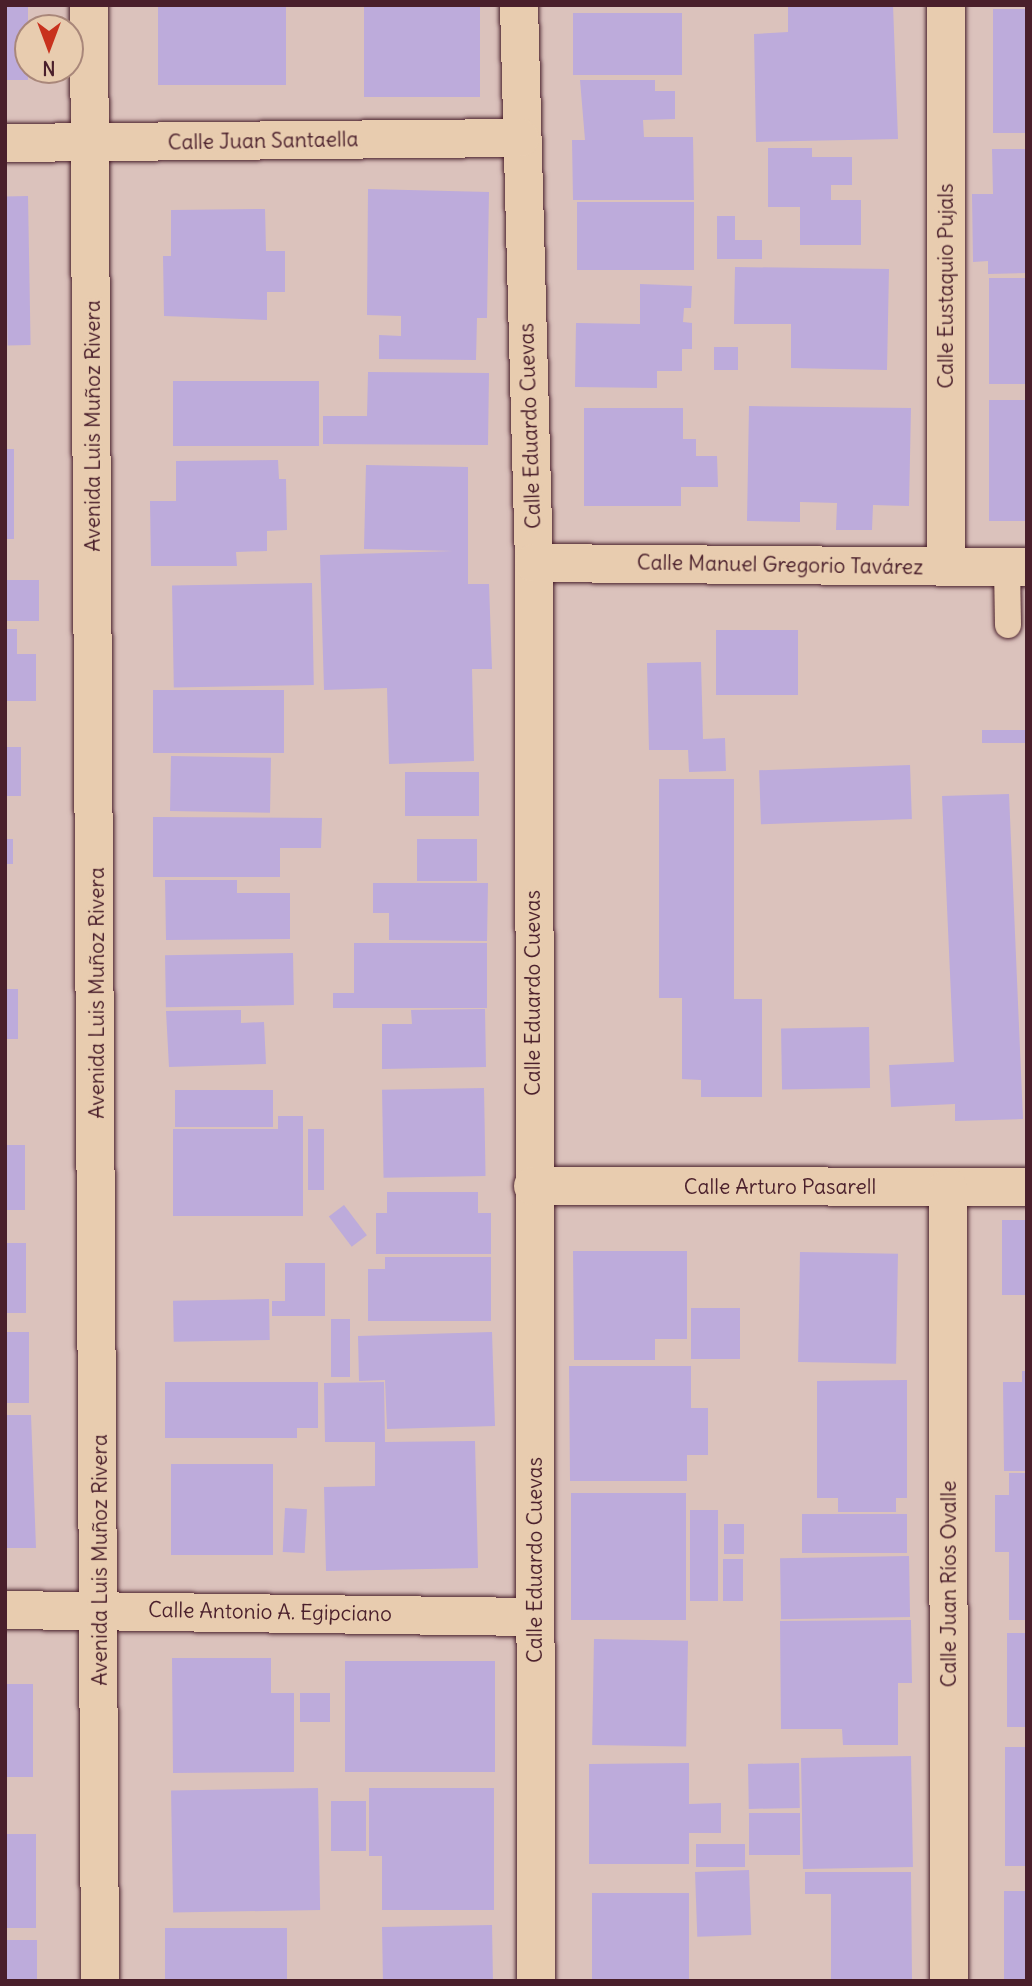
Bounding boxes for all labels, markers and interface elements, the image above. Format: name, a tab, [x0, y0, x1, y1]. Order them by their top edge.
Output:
north arrow	[14, 14, 84, 84]
text: N	[42, 56, 56, 80]
street label: Calle Juan Santaella	[167, 127, 359, 155]
street label: Calle Eustaquio Pujals	[933, 183, 959, 389]
street label: Avenida Luis Muñoz Rivera	[80, 300, 106, 552]
street label: Calle Eduardo Cuevas	[514, 323, 546, 529]
street label: Calle Manuel Gregorio Tavárez	[637, 550, 923, 580]
street label: Avenida Luis Muñoz Rivera	[84, 867, 110, 1119]
street label: Calle Eduardo Cuevas	[520, 890, 546, 1096]
street label: Calle Arturo Pasarell	[684, 1174, 876, 1200]
street label: Avenida Luis Muñoz Rivera	[87, 1434, 113, 1686]
street label: Calle Eduardo Cuevas	[522, 1457, 548, 1663]
street label: Calle Juan Ríos Ovalle	[936, 1481, 962, 1687]
street label: Calle Antonio A. Egipciano	[148, 1597, 392, 1627]

